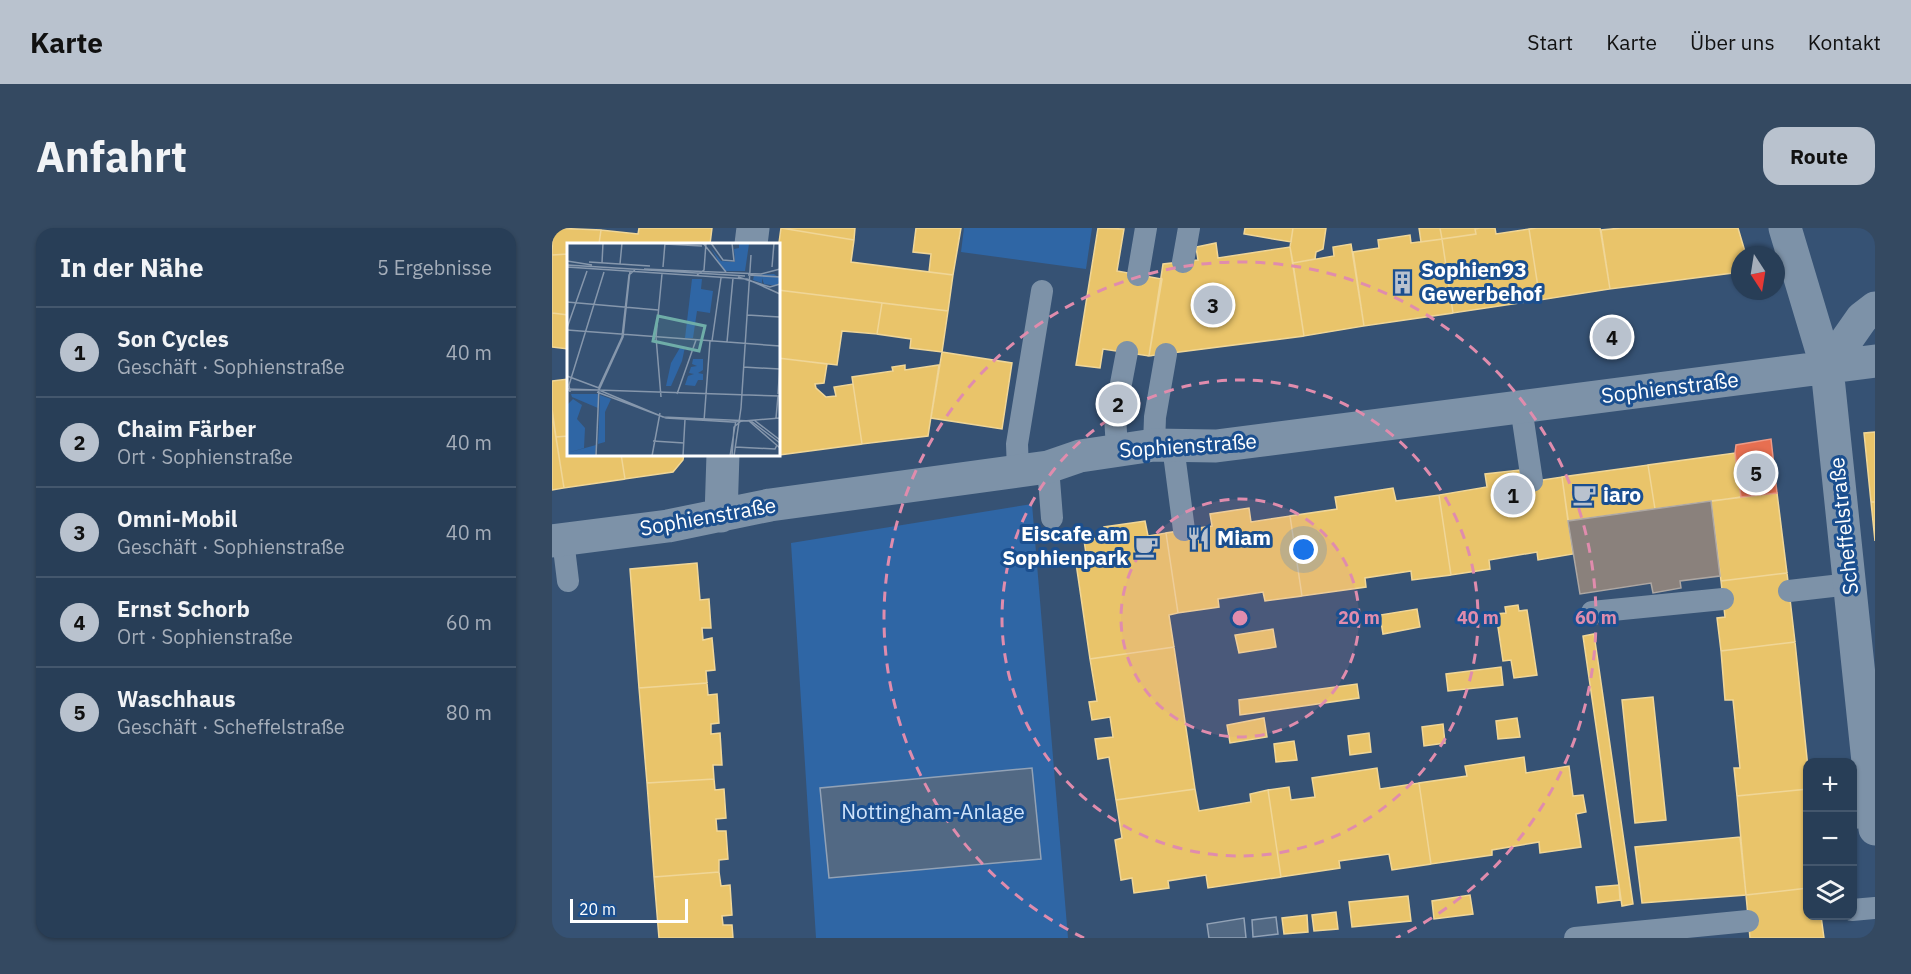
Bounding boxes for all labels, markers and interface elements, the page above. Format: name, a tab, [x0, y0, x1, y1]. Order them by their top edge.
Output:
text: Karte	[30, 24, 103, 61]
text: Start	[1527, 28, 1573, 56]
text: Karte	[1606, 28, 1657, 56]
text: Über uns	[1690, 28, 1775, 56]
text: Kontakt	[1808, 28, 1881, 56]
button: Route	[1763, 127, 1875, 185]
text: Anfahrt	[36, 129, 187, 184]
inset map	[567, 243, 780, 456]
north arrow	[1731, 246, 1785, 300]
text: In der Nähe	[60, 250, 204, 284]
text: 5 Ergebnisse	[377, 254, 492, 281]
place label: Sophien93 Gewerbehof	[1421, 255, 1542, 307]
building icon: Sophien93 Gewerbehof	[1390, 269, 1416, 295]
pin: 3	[1194, 282, 1232, 328]
pin: 4	[1592, 314, 1632, 360]
text: Son Cycles	[117, 324, 229, 353]
text: 1	[74, 339, 86, 366]
text: 40 m	[446, 339, 492, 366]
text: Geschäft · Sophienstraße	[117, 353, 345, 380]
street label: Sophienstraße	[1600, 365, 1740, 409]
pin: 2	[1098, 382, 1138, 426]
text: Chaim Färber	[117, 414, 256, 443]
street label: Sophienstraße	[1118, 426, 1258, 464]
text: 2	[74, 429, 86, 456]
text: 40 m	[446, 429, 492, 456]
text: Ort · Sophienstraße	[117, 443, 293, 470]
pin: 5	[1736, 450, 1776, 496]
street label: Scheffelstraße	[1822, 456, 1864, 596]
pin: 1	[1494, 472, 1532, 518]
place label: iaro	[1603, 480, 1641, 508]
cafe icon: iaro	[1572, 482, 1598, 508]
street label: Sophienstraße	[637, 490, 778, 542]
text: Omni-Mobil	[117, 504, 237, 533]
text: 3	[74, 519, 86, 546]
text: 40 m	[446, 519, 492, 546]
place label: Eiscafe am Sophienpark	[1002, 519, 1129, 571]
place label: Miam	[1217, 523, 1271, 551]
restaurant icon: Miam	[1186, 525, 1212, 551]
text: Geschäft · Sophienstraße	[117, 533, 345, 560]
cafe icon: Eiscafe am Sophienpark	[1133, 533, 1159, 559]
your location	[1289, 535, 1318, 564]
text: Ernst Schorb	[117, 594, 250, 623]
text: 20 m	[1338, 606, 1380, 629]
text: 40 m	[1457, 606, 1499, 629]
text: 60 m	[1575, 606, 1617, 629]
centre of rings	[1230, 608, 1250, 628]
text: 4	[74, 609, 86, 636]
text: 60 m	[446, 609, 492, 636]
text: Ort · Sophienstraße	[117, 623, 293, 650]
text: Waschhaus	[117, 684, 236, 713]
text: 5	[74, 699, 86, 726]
text: 80 m	[446, 699, 492, 726]
text: Geschäft · Scheffelstraße	[117, 713, 345, 740]
map controls	[1803, 758, 1857, 920]
button: +	[1803, 758, 1857, 812]
park label: Nottingham-Anlage	[841, 797, 1025, 825]
button: −	[1803, 812, 1857, 866]
button: layers	[1803, 866, 1857, 920]
scale bar	[570, 896, 688, 924]
text: 20 m	[579, 899, 616, 919]

